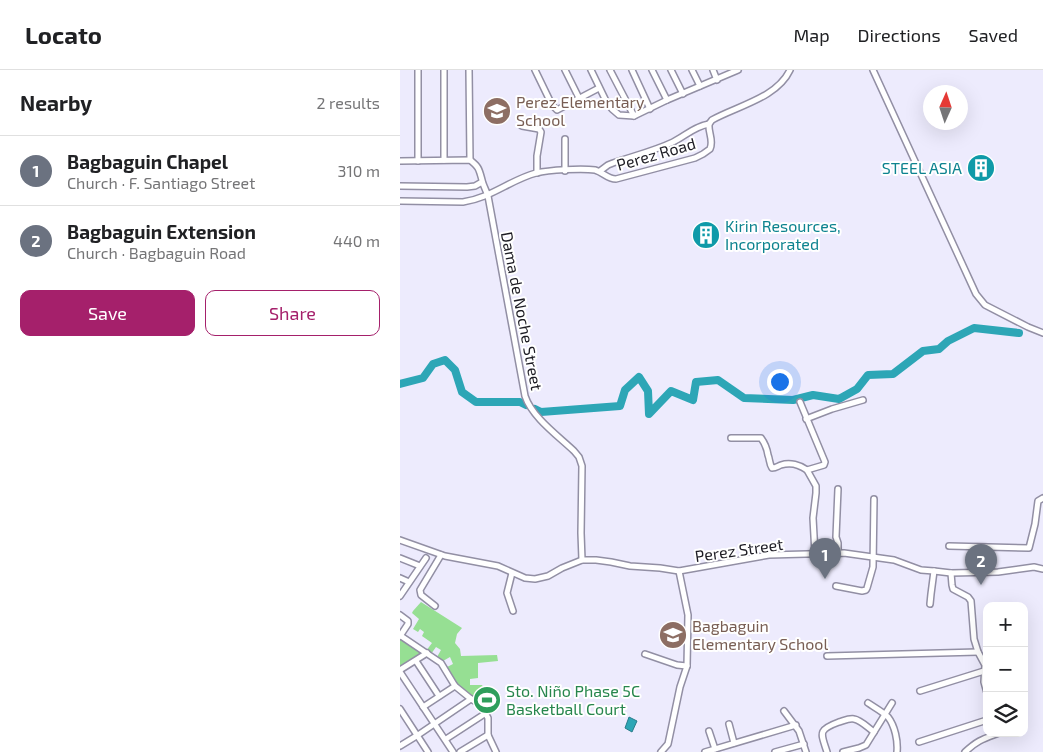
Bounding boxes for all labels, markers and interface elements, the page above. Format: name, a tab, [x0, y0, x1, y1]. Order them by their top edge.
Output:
text: Locato	[25, 20, 102, 49]
text: Map	[793, 24, 830, 46]
text: Directions	[858, 24, 941, 46]
text: Saved	[969, 24, 1018, 46]
north arrow	[923, 85, 968, 130]
text: Nearby	[20, 90, 92, 115]
place label: Perez Elementary School	[516, 92, 645, 129]
text: 2 results	[317, 93, 380, 112]
school or university icon: Perez Elementary School	[482, 96, 512, 126]
street label: Perez Road	[614, 133, 698, 174]
text: Bagbaguin Chapel	[67, 150, 228, 173]
building icon: STEEL ASIA	[966, 153, 996, 183]
place label: STEEL ASIA	[882, 158, 962, 177]
text: 1	[33, 161, 39, 180]
text: 310 m	[338, 161, 380, 180]
text: Church · F. Santiago Street	[67, 173, 255, 192]
place label: Kirin Resources, Incorporated	[725, 216, 841, 253]
text: Bagbaguin Extension	[67, 220, 256, 243]
building icon: Kirin Resources, Incorporated	[691, 220, 721, 250]
street label: Dama de Noche Street	[498, 230, 547, 392]
text: 2	[31, 231, 41, 250]
text: 440 m	[333, 231, 380, 250]
text: Church · Bagbaguin Road	[67, 243, 246, 262]
button: Save	[20, 290, 195, 336]
button: Share	[205, 290, 380, 336]
your location	[767, 369, 793, 395]
street label: Perez Street	[694, 534, 784, 565]
pin: 1	[809, 538, 841, 579]
pin: 2	[965, 544, 997, 585]
map controls	[983, 602, 1028, 737]
button: +	[983, 602, 1028, 647]
place label: Bagbaguin Elementary School	[692, 616, 828, 653]
school or university icon: Bagbaguin Elementary School	[658, 620, 688, 650]
button: −	[983, 647, 1028, 692]
place label: Sto. Niño Phase 5C Basketball Court	[506, 681, 640, 718]
sports icon: Sto. Niño Phase 5C Basketball Court	[472, 685, 502, 715]
button: layers	[983, 692, 1028, 737]

